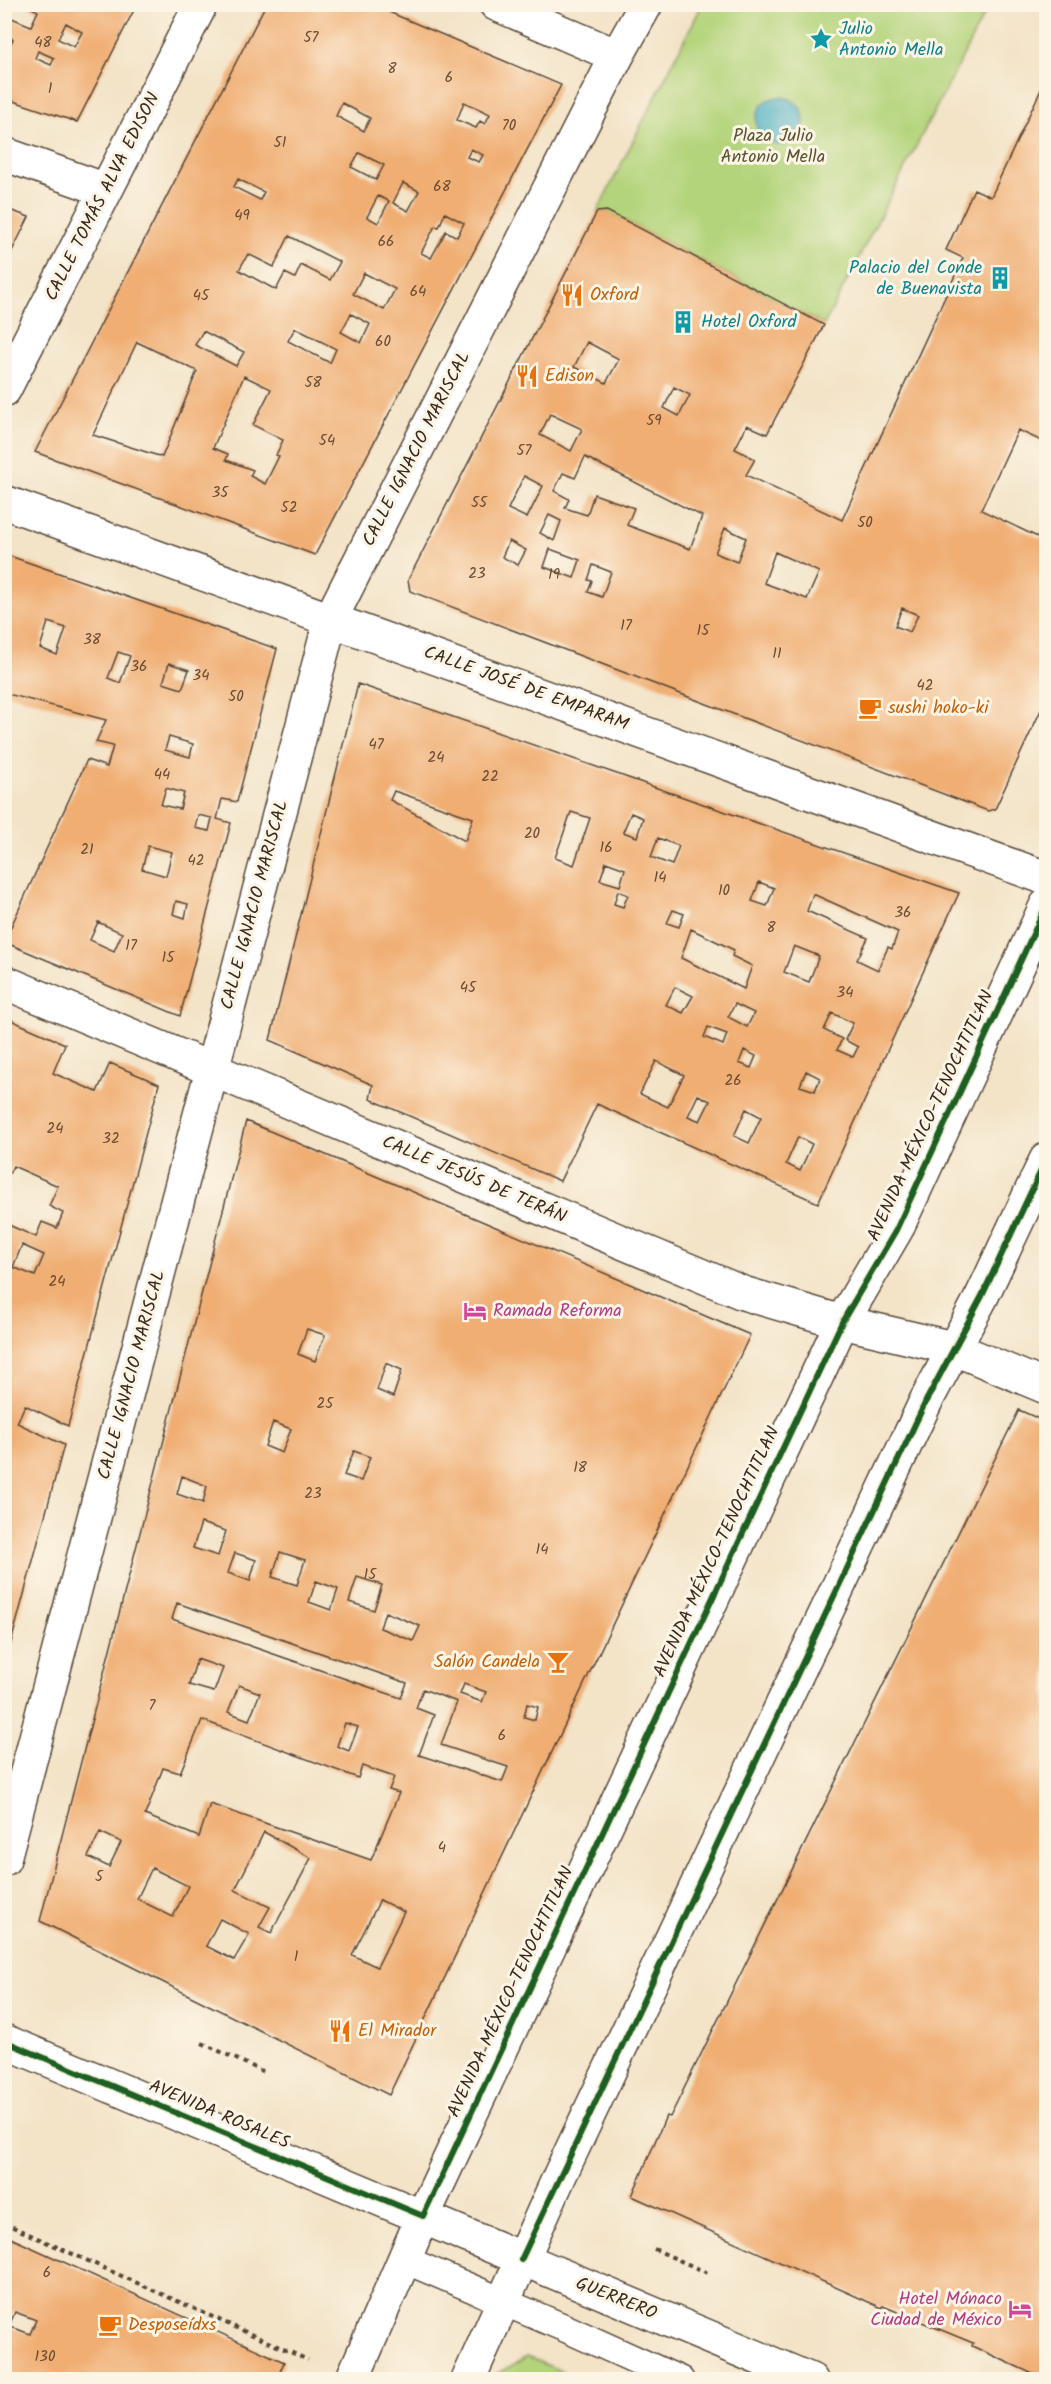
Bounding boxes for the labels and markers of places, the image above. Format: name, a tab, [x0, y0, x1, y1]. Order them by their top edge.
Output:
place label: Julio Antonio Mella	[839, 15, 943, 65]
place icon: Julio Antonio Mella	[808, 26, 834, 52]
place label: Palacio del Conde de Buenavista	[849, 254, 982, 304]
building icon: Palacio del Conde de Buenavista	[987, 265, 1013, 291]
place label: Oxford	[590, 281, 640, 310]
restaurant icon: Oxford	[559, 282, 585, 308]
place label: Hotel Oxford	[701, 308, 798, 337]
building icon: Hotel Oxford	[670, 309, 696, 335]
place label: Edison	[545, 362, 594, 391]
restaurant icon: Edison	[514, 363, 540, 389]
place label: sushi hoko-ki	[888, 694, 989, 723]
cafe icon: sushi hoko-ki	[857, 695, 883, 721]
place label: Ramada Reforma	[493, 1297, 622, 1326]
hotel icon: Ramada Reforma	[462, 1298, 488, 1324]
place label: Salón Candela	[434, 1648, 540, 1677]
bar icon: Salón Candela	[545, 1649, 571, 1675]
place label: El Mirador	[358, 2017, 437, 2046]
restaurant icon: El Mirador	[327, 2018, 353, 2044]
place label: Hotel Mónaco Ciudad de México	[870, 2285, 1002, 2335]
hotel icon: Hotel Mónaco Ciudad de México	[1007, 2296, 1033, 2322]
place label: Desposeídxs	[128, 2311, 217, 2340]
cafe icon: Desposeídxs	[97, 2312, 123, 2338]

